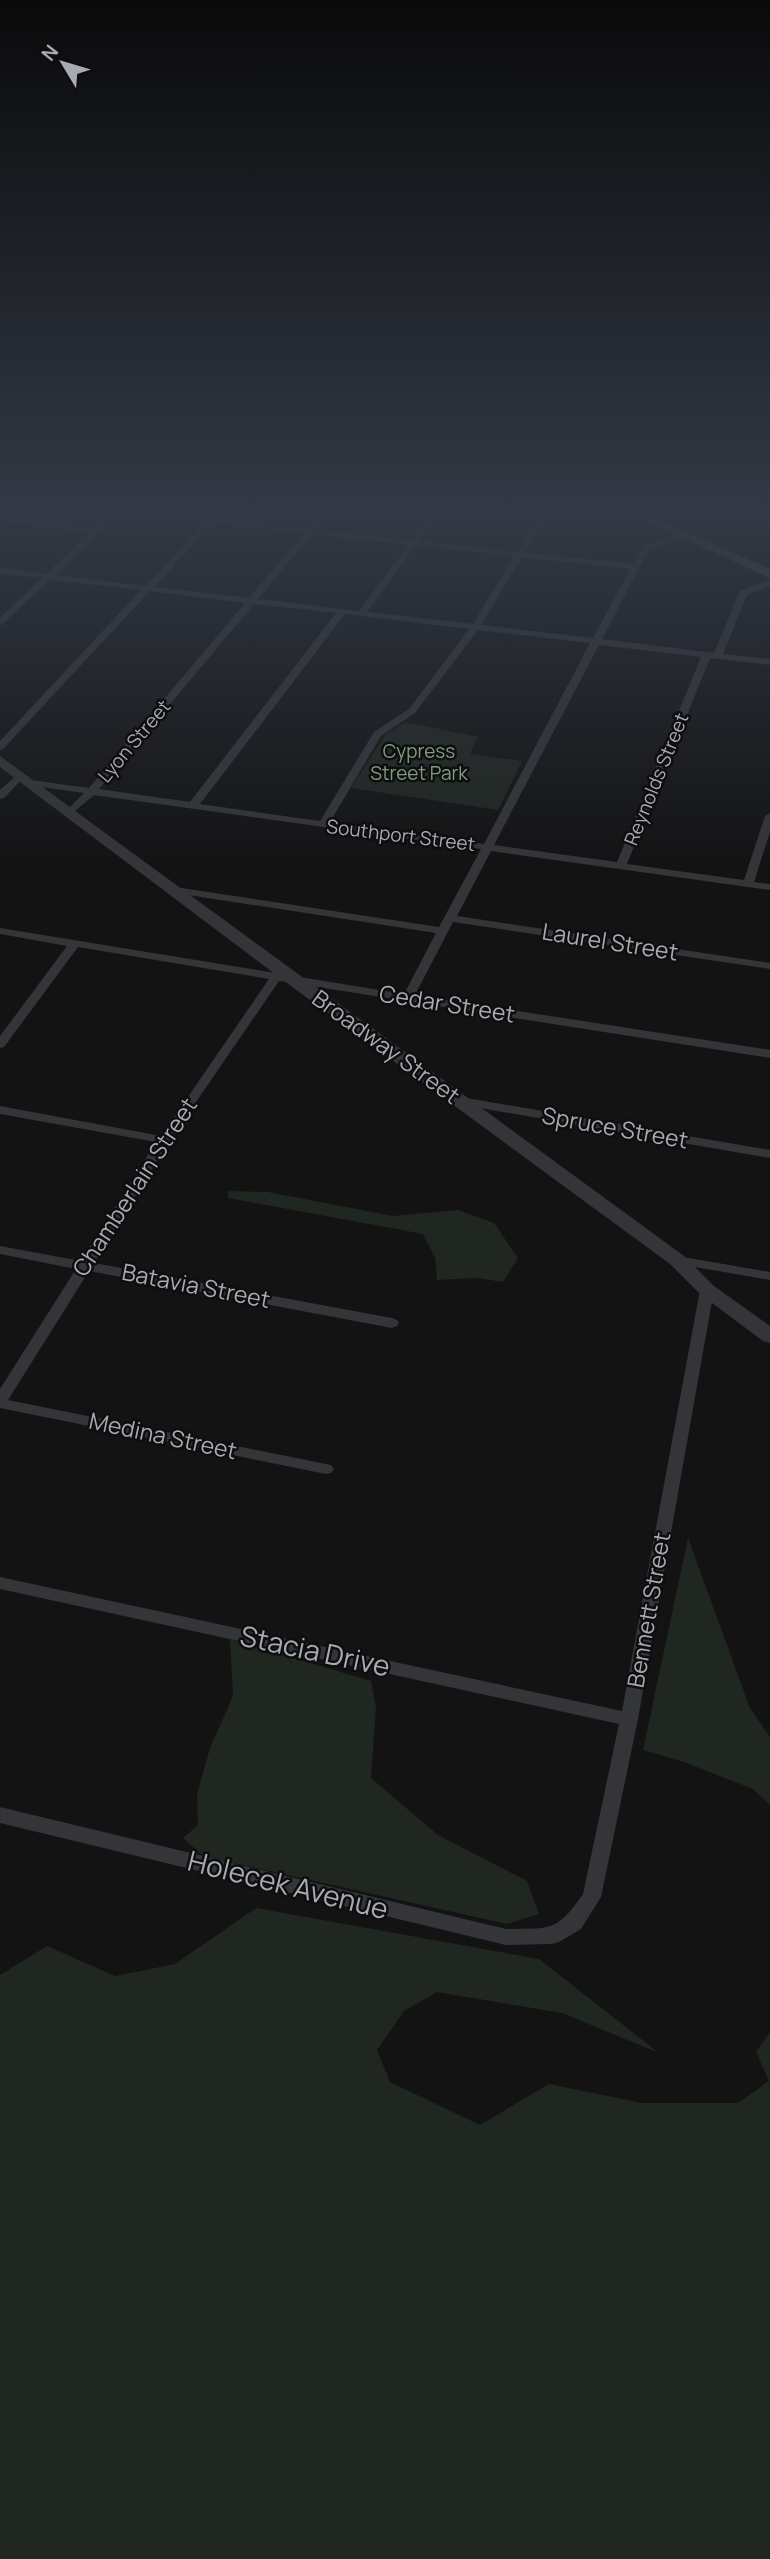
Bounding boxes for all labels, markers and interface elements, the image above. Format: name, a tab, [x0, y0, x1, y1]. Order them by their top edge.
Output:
north arrow	[28, 28, 98, 98]
text: N	[35, 39, 64, 66]
street label: Lyon Street	[92, 694, 176, 788]
street label: Reynolds Street	[618, 709, 694, 849]
park label: Cypress Street Park	[370, 738, 468, 786]
street label: Southport Street	[325, 813, 477, 857]
street label: Laurel Street	[540, 914, 680, 968]
street label: Cedar Street	[377, 977, 517, 1030]
street label: Broadway Street	[306, 982, 467, 1111]
street label: Chamberlain Street	[64, 1091, 204, 1282]
street label: Spruce Street	[540, 1098, 691, 1156]
street label: Batavia Street	[119, 1255, 273, 1315]
street label: Medina Street	[86, 1404, 240, 1466]
street label: Bennett Street	[619, 1530, 677, 1690]
street label: Stacia Drive	[237, 1616, 394, 1684]
street label: Holecek Avenue	[184, 1841, 392, 1927]

